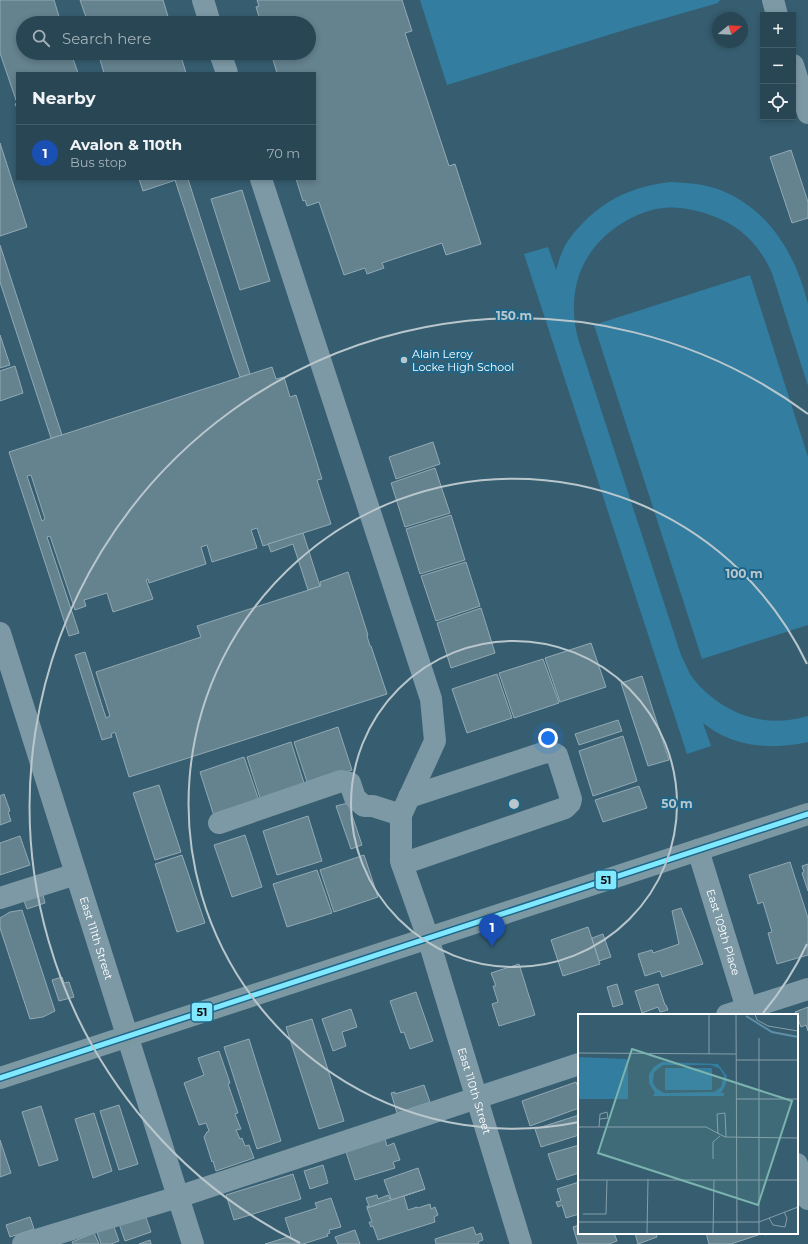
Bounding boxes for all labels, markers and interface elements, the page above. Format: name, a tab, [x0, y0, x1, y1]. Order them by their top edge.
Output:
north arrow	[712, 12, 748, 48]
map controls	[760, 12, 796, 120]
button: +	[760, 12, 796, 48]
search box	[16, 16, 316, 60]
icon: search	[30, 27, 52, 49]
text: Search here	[62, 29, 151, 48]
button: −	[760, 48, 796, 84]
button: locate	[760, 84, 796, 120]
text: Nearby	[32, 88, 96, 108]
text: Avalon & 110th	[70, 135, 182, 154]
text: 1	[42, 145, 48, 161]
text: 70 m	[267, 145, 300, 161]
text: Bus stop	[70, 154, 127, 170]
text: 150 m	[496, 308, 532, 323]
place label: Alain Leroy Locke High School	[412, 347, 514, 374]
marker: Alain Leroy Locke High School	[399, 355, 409, 365]
text: 100 m	[726, 566, 762, 581]
your location	[538, 728, 558, 748]
text: 50 m	[661, 796, 693, 811]
centre of rings	[507, 797, 521, 811]
line badge: 51	[595, 870, 617, 890]
text: 51	[601, 873, 611, 887]
street label: East 109th Place	[703, 887, 743, 977]
street label: East 111th Street	[77, 895, 116, 982]
pin: 1	[479, 914, 505, 947]
line badge: 51	[191, 1002, 213, 1022]
text: 51	[197, 1005, 207, 1019]
inset map	[578, 1014, 798, 1234]
street label: East 110th Street	[455, 1046, 494, 1136]

